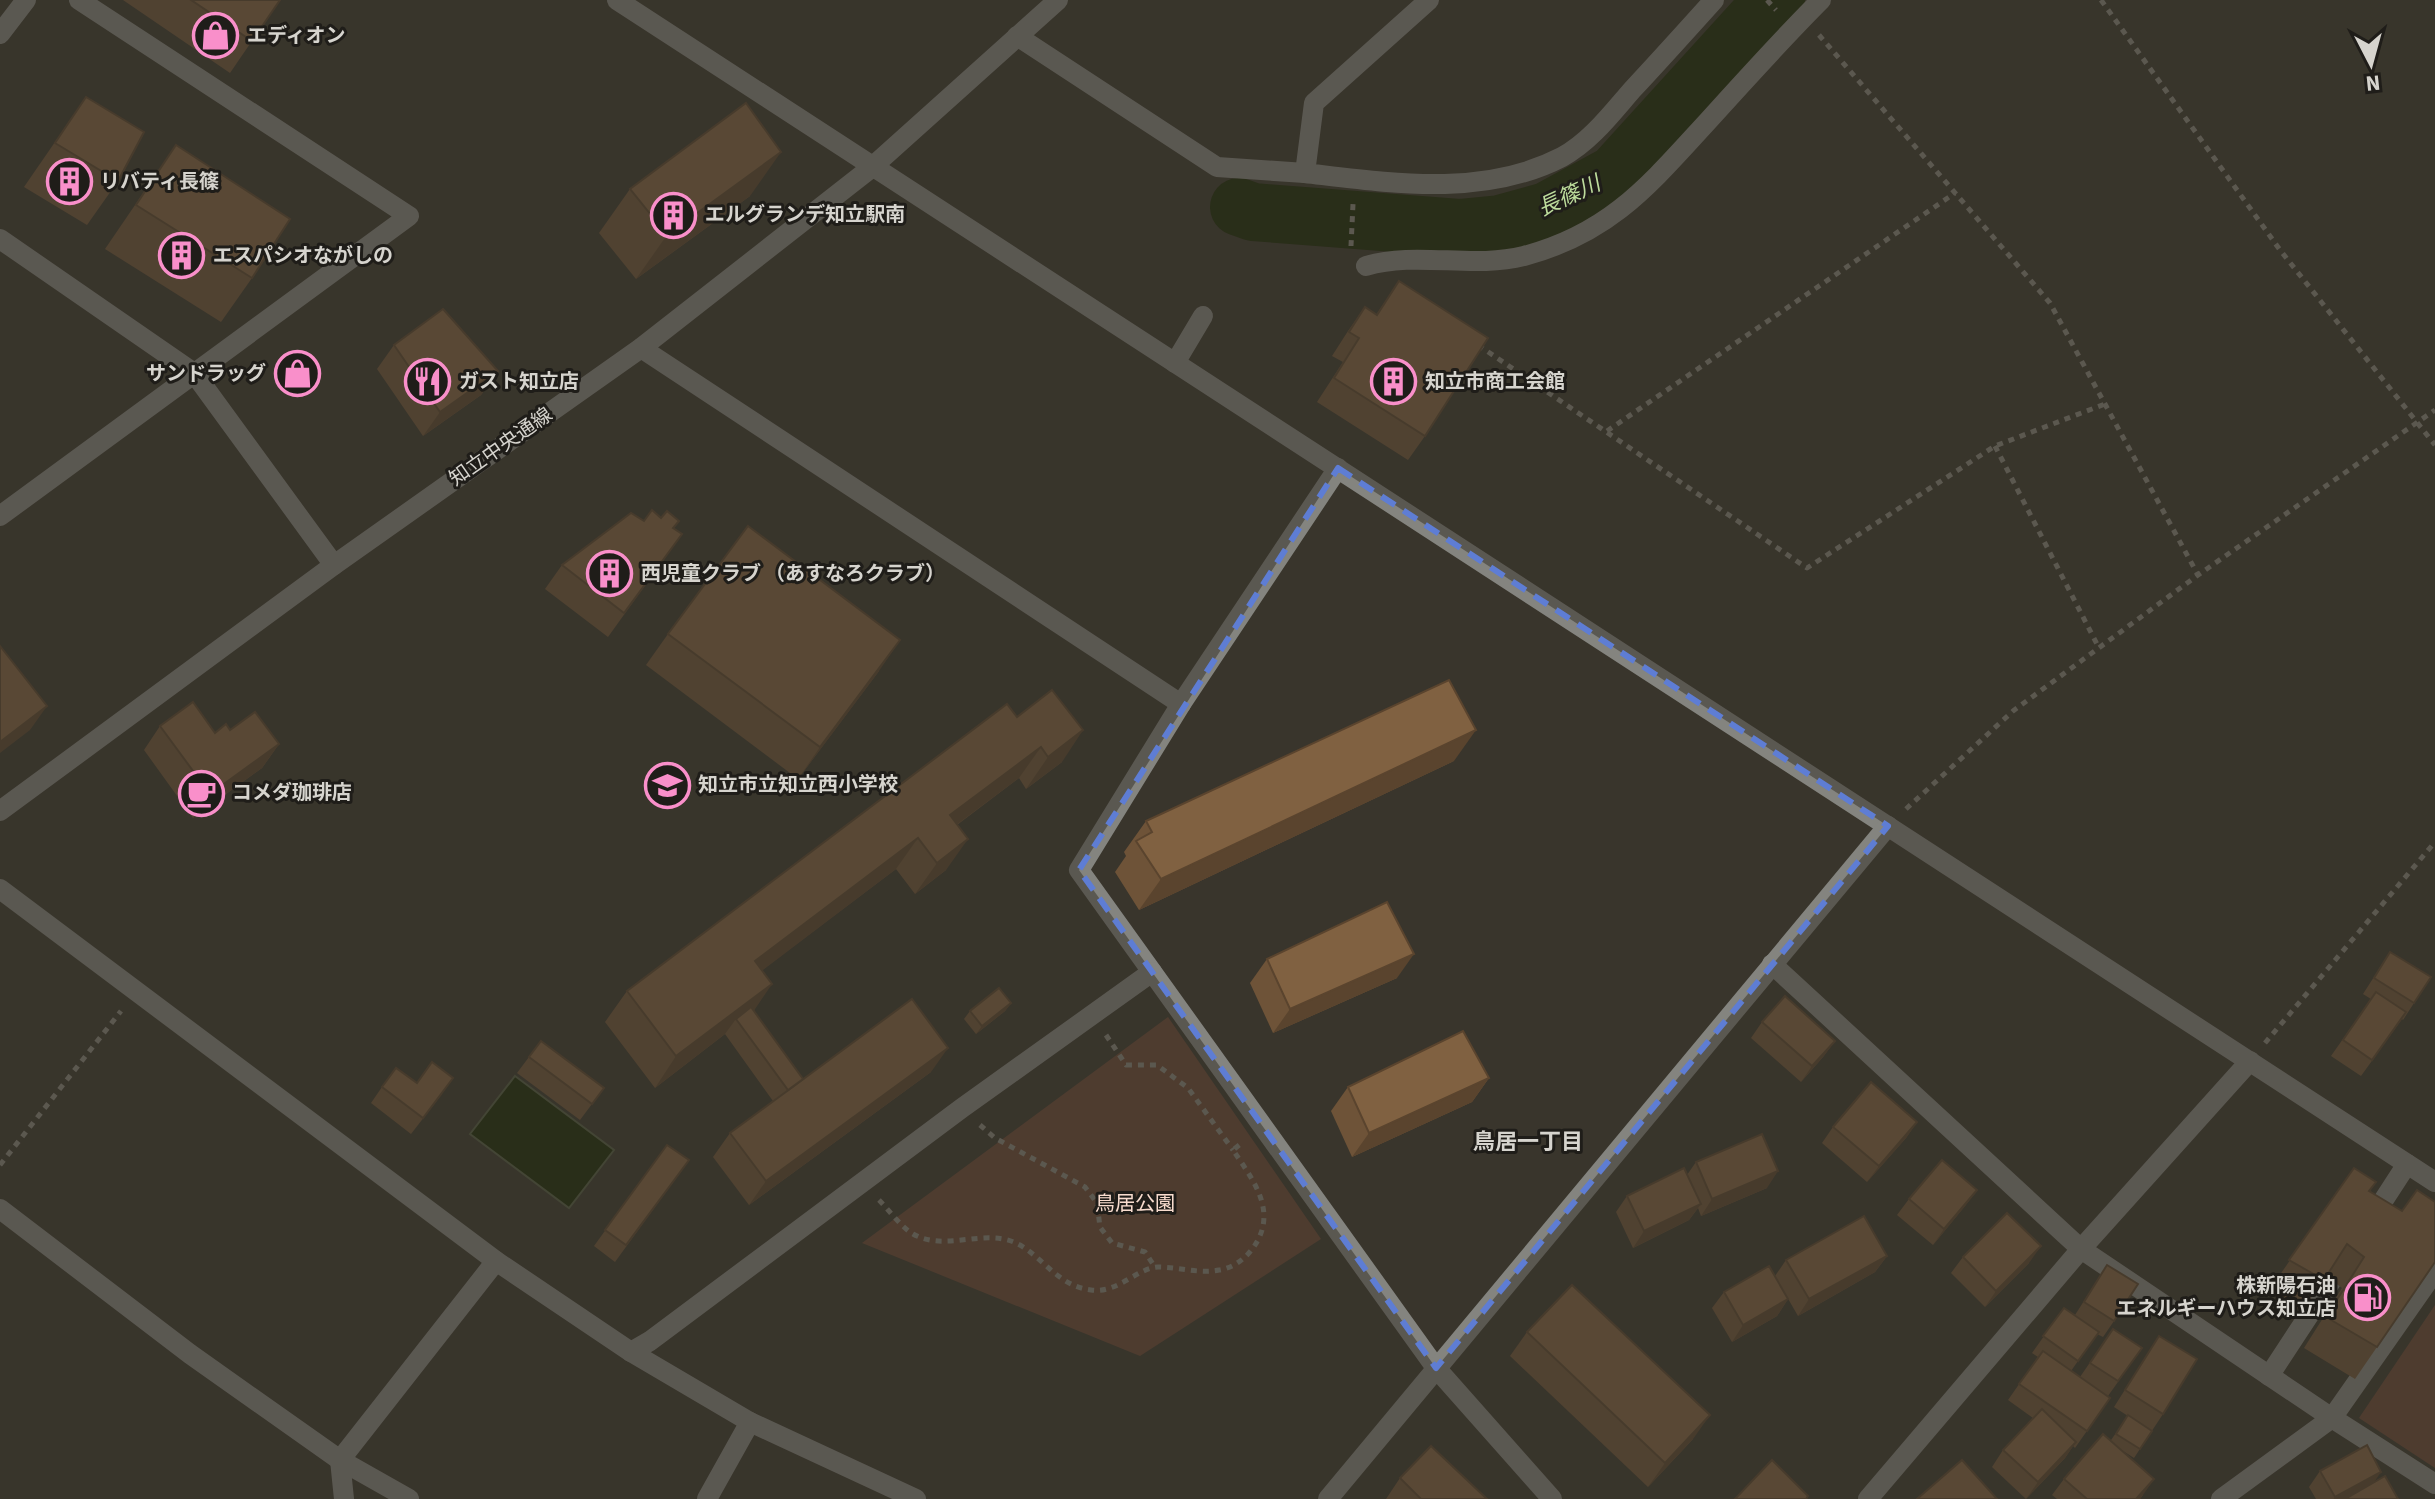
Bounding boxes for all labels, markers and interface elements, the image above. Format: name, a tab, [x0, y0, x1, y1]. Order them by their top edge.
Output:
shop icon: エディオン	[192, 12, 240, 60]
place label: エディオン	[247, 22, 346, 50]
north arrow	[2331, 24, 2411, 104]
text: N	[2364, 66, 2382, 100]
building icon: リバティ長篠	[45, 158, 93, 206]
water label: 長篠川	[1532, 167, 1607, 224]
place label: リバティ長篠	[100, 168, 219, 196]
building icon: エルグランデ知立駅南	[650, 191, 698, 239]
place label: エルグランデ知立駅南	[705, 201, 905, 229]
building icon: エスパシオながしの	[158, 232, 206, 280]
place label: エスパシオながしの	[213, 242, 393, 270]
shop icon: サンドラッグ	[273, 350, 321, 398]
restaurant icon: ガスト知立店	[404, 358, 452, 406]
building icon: 知立市商工会館	[1370, 358, 1418, 406]
place label: サンドラッグ	[146, 360, 266, 388]
place label: ガスト知立店	[459, 368, 579, 396]
place label: 知立市商工会館	[1425, 368, 1565, 396]
street label: 知立中央通線	[444, 401, 558, 493]
building icon: 西児童クラブ （あすなろクラブ）	[586, 550, 634, 598]
place label: 西児童クラブ （あすなろクラブ）	[641, 560, 945, 588]
school or university icon: 知立市立知立西小学校	[643, 761, 691, 809]
cafe icon: コメダ珈琲店	[177, 769, 225, 817]
place label: 知立市立知立西小学校	[698, 771, 898, 799]
place label: コメダ珈琲店	[232, 779, 352, 807]
district label: 鳥居一丁目	[1473, 1126, 1583, 1158]
park label: 鳥居公園	[1095, 1190, 1175, 1218]
place label: 株新陽石油 エネルギーハウス知立店	[2116, 1272, 2336, 1323]
fuel station icon: 株新陽石油 エネルギーハウス知立店	[2343, 1273, 2391, 1321]

